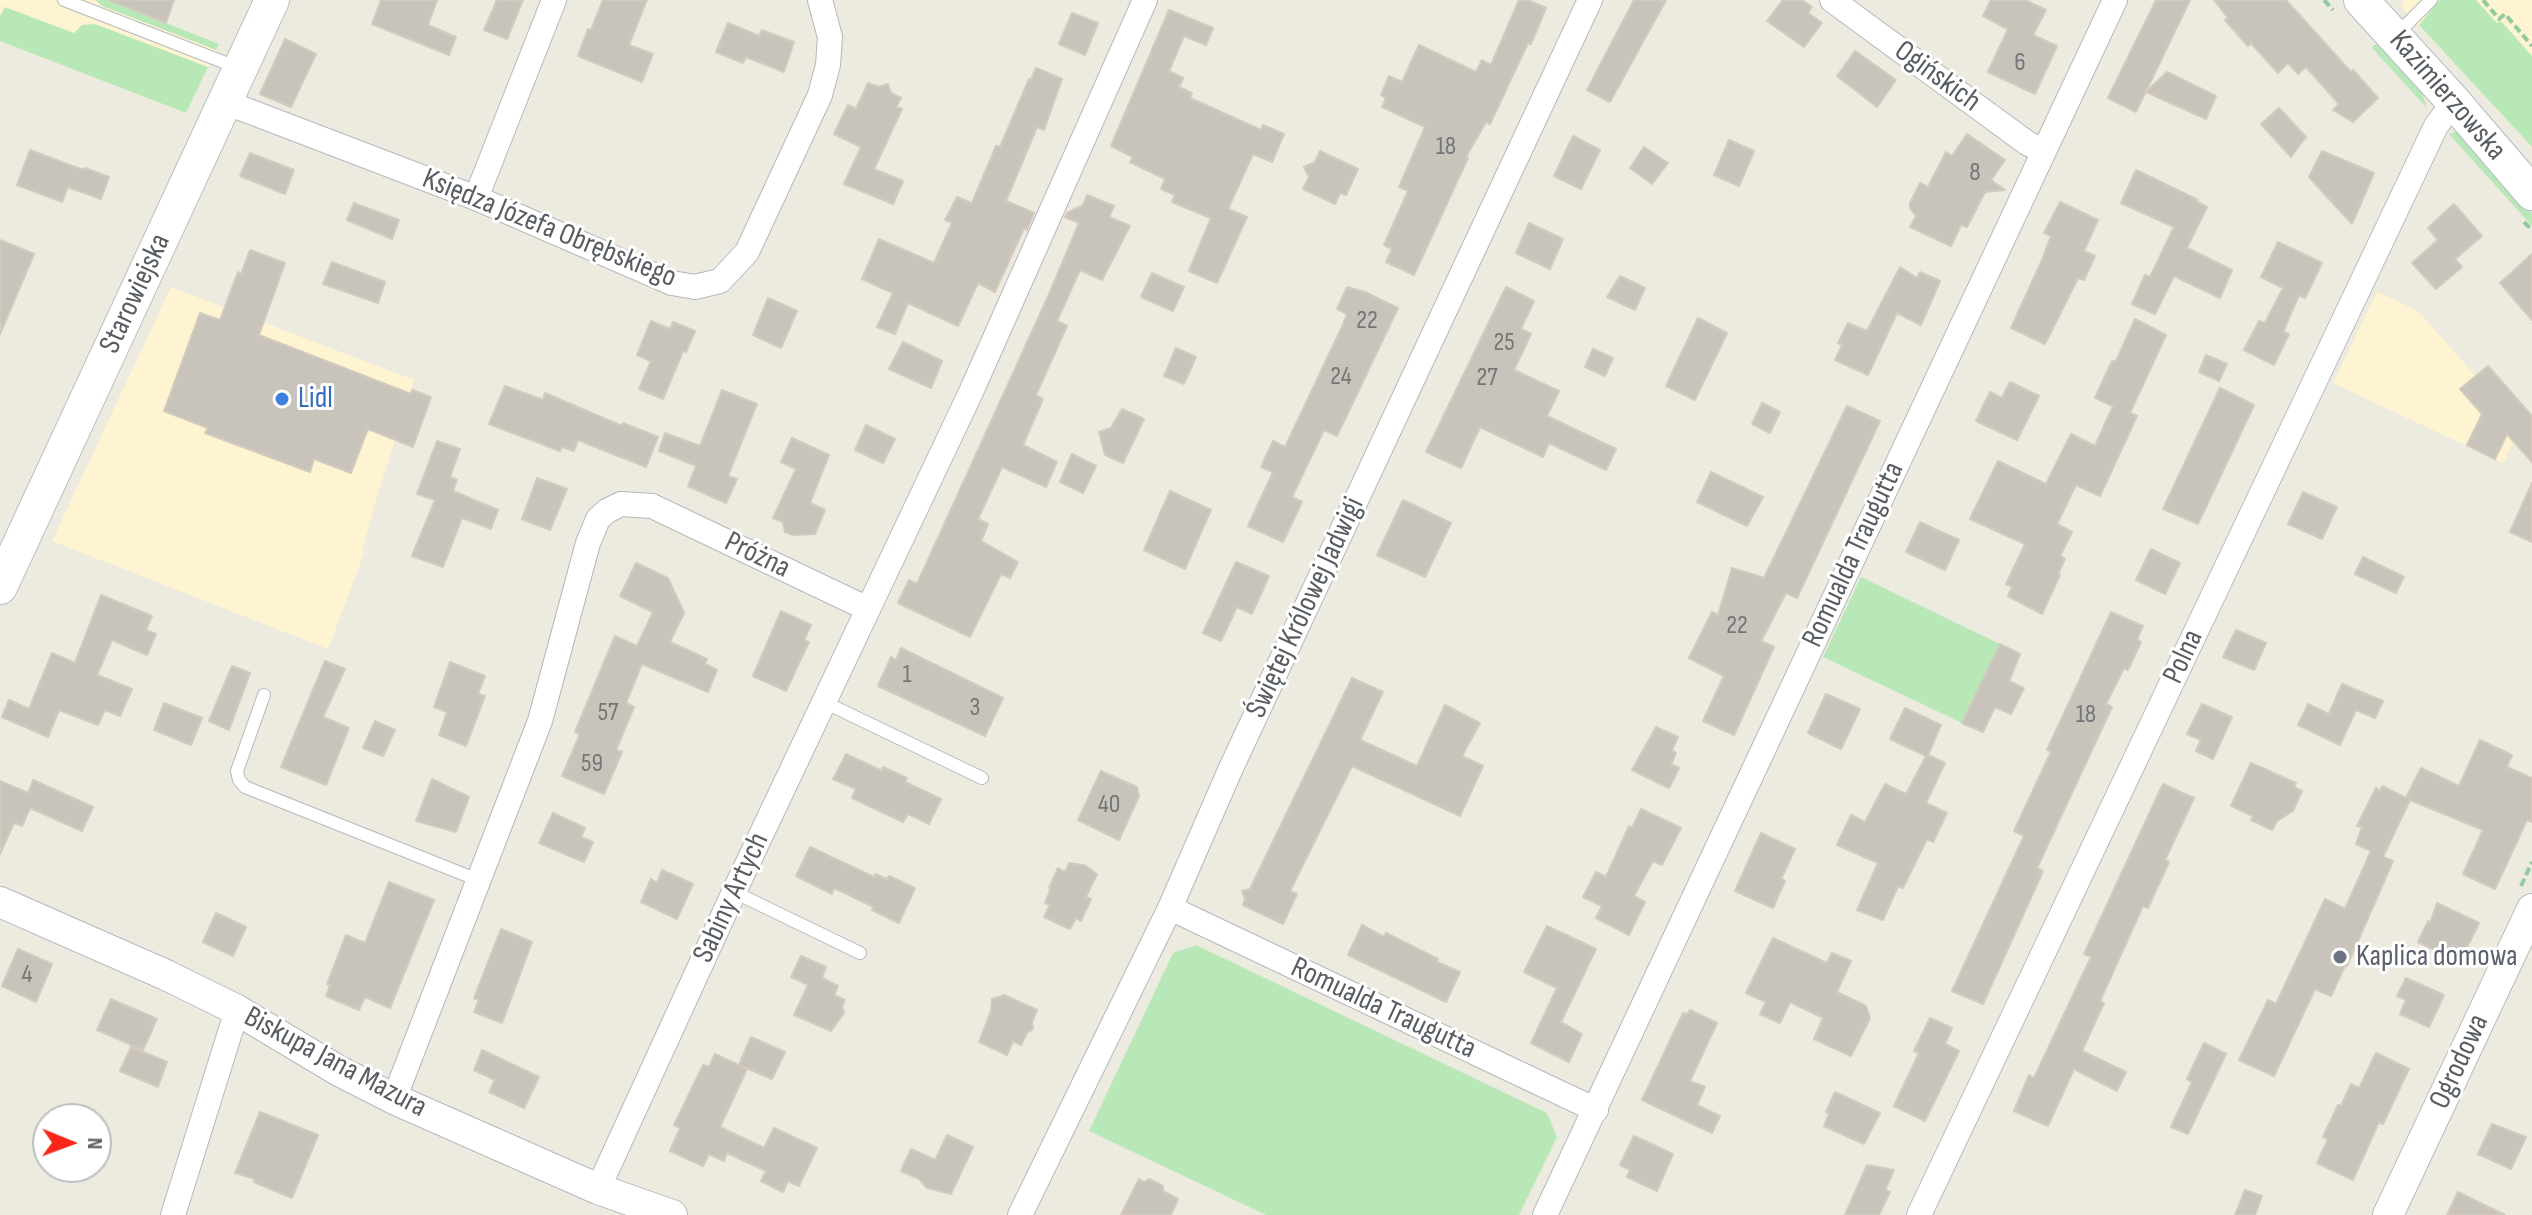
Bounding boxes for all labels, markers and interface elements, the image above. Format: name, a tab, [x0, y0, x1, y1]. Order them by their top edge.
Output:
street label: Kazimierzowska	[2381, 24, 2513, 168]
street label: Ogińskich	[1887, 34, 1987, 120]
house number: 6	[2014, 47, 2026, 79]
house number: 18	[1436, 131, 1456, 163]
house number: 8	[1969, 157, 1981, 189]
street label: Księdza Józefa Obrębskiego	[417, 162, 681, 296]
street label: Starowiejska	[93, 229, 179, 359]
house number: 22	[1356, 305, 1378, 337]
house number: 25	[1493, 327, 1515, 359]
house number: 24	[1330, 361, 1352, 393]
house number: 27	[1476, 362, 1498, 394]
place label: Lidl	[298, 381, 333, 417]
marker: Lidl	[273, 390, 291, 408]
street label: Romualda Traugutta	[1795, 457, 1913, 653]
street label: Świętej Królowej Jadwigi	[1239, 492, 1373, 724]
street label: Próżna	[718, 525, 796, 587]
house number: 22	[1726, 610, 1748, 642]
street label: Polna	[2156, 624, 2212, 690]
house number: 1	[902, 659, 912, 691]
house number: 3	[970, 692, 980, 724]
house number: 57	[598, 697, 618, 729]
house number: 18	[2076, 699, 2096, 731]
house number: 59	[581, 748, 603, 780]
house number: 40	[1098, 789, 1120, 821]
street label: Sabiny Artych	[686, 827, 778, 969]
place label: Kaplica domowa	[2356, 939, 2518, 975]
marker: Kaplica domowa	[2331, 948, 2349, 966]
street label: Romualda Traugutta	[1285, 950, 1481, 1068]
house number: 4	[22, 959, 32, 991]
street label: Biskupa Jana Mazura	[238, 1000, 432, 1126]
street label: Ogrodowa	[2423, 1009, 2497, 1115]
north arrow	[32, 1103, 112, 1183]
text: N	[81, 1137, 108, 1150]

